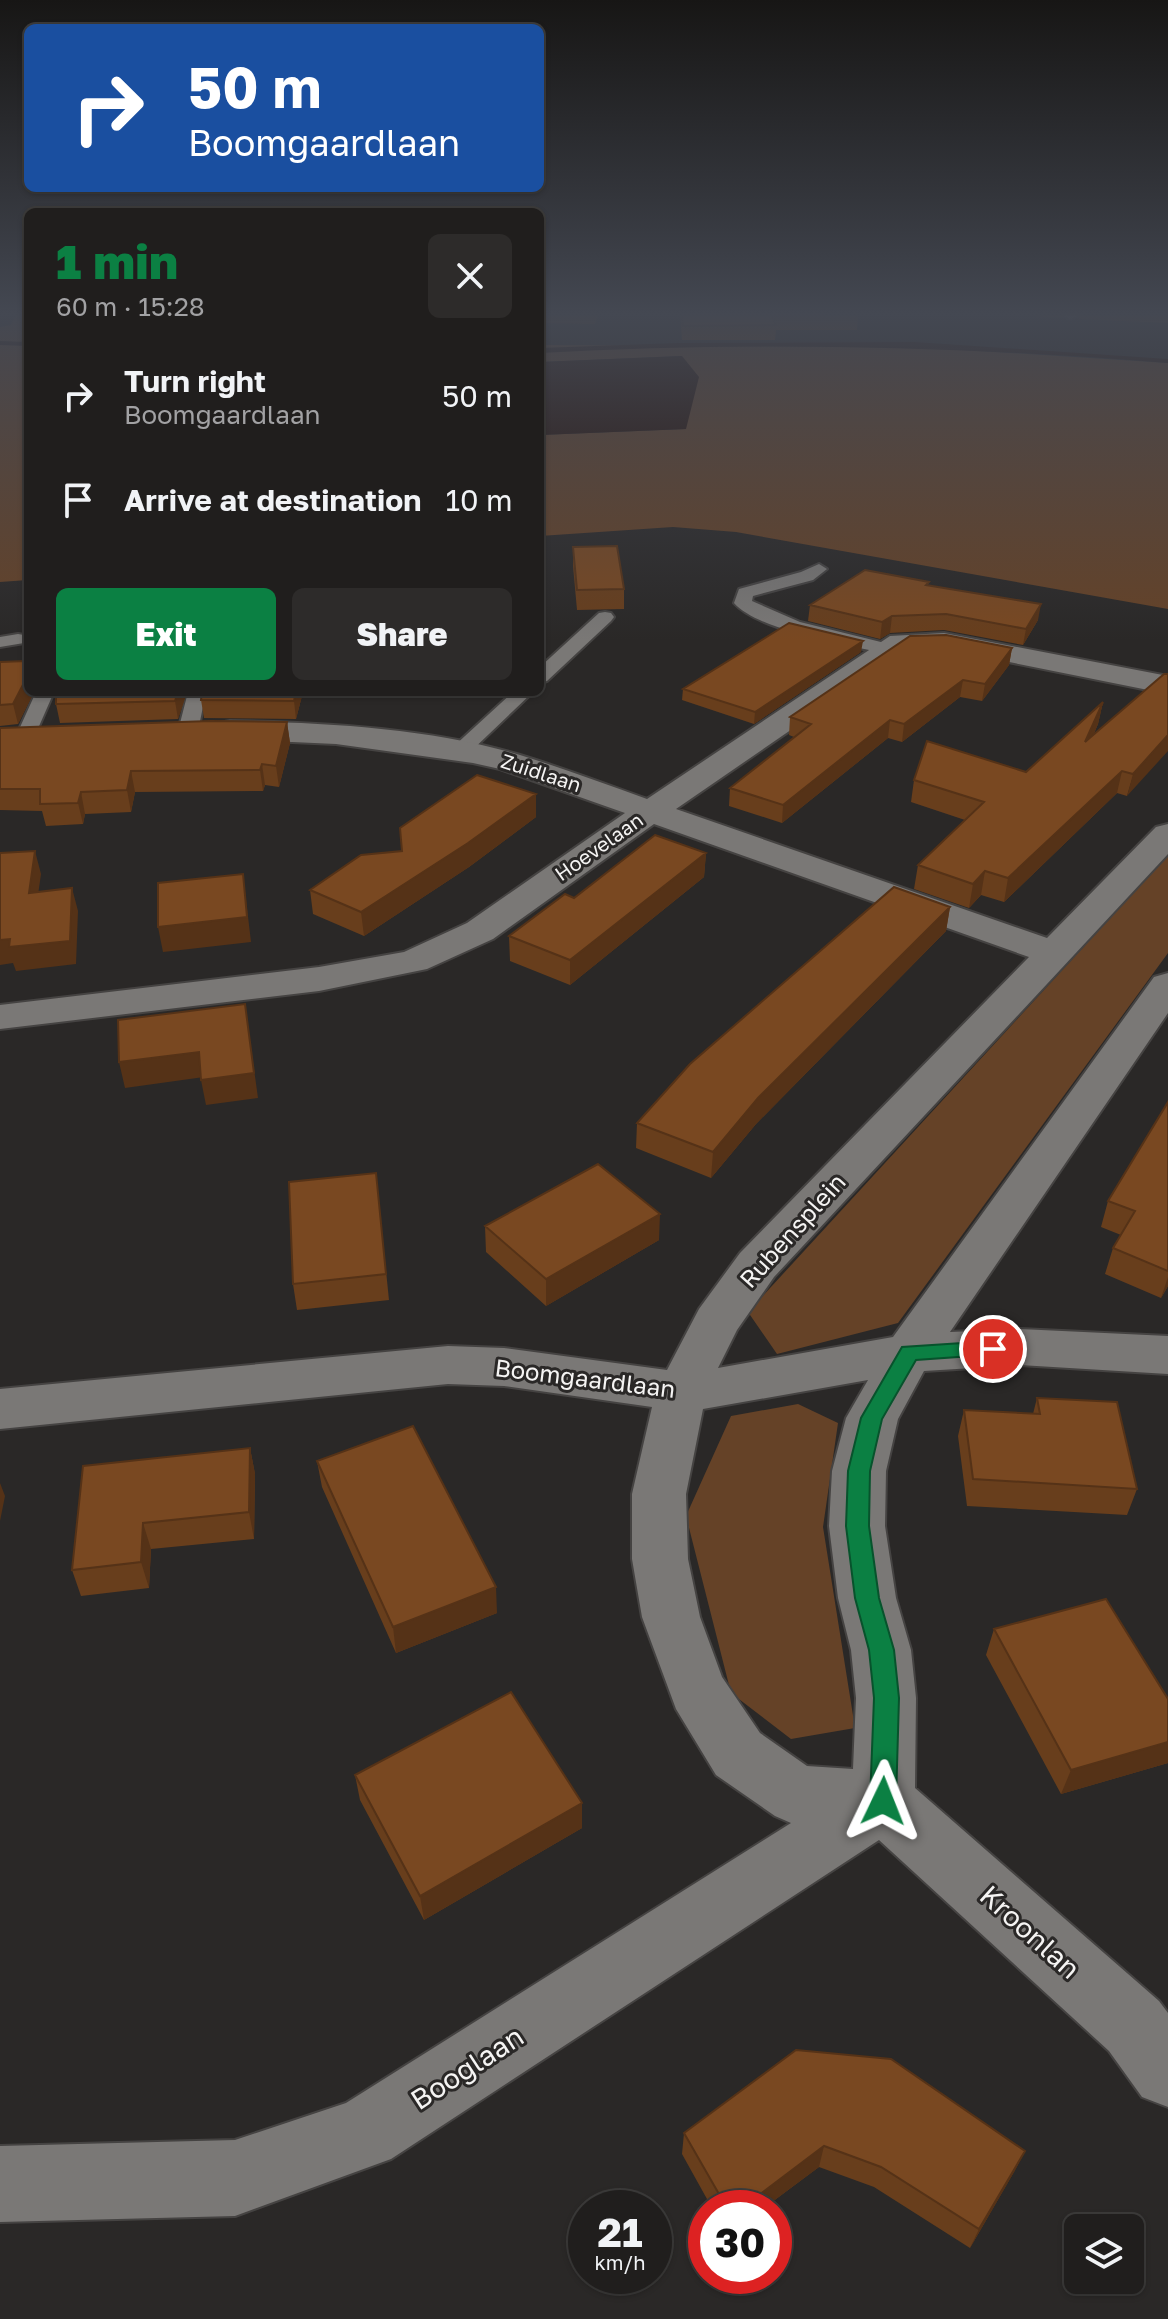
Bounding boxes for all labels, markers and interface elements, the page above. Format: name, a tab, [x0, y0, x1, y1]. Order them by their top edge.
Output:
text: 50 m	[188, 53, 322, 120]
icon: right	[56, 56, 160, 160]
text: Boomgaardlaan	[188, 121, 460, 164]
text: 1 min	[56, 232, 178, 290]
button: close	[428, 234, 512, 318]
text: 60 m · 15:28	[56, 291, 205, 322]
text: Turn right	[124, 363, 266, 399]
icon: right	[56, 374, 100, 418]
text: 50 m	[442, 378, 512, 414]
text: Boomgaardlaan	[124, 399, 321, 430]
icon: arrive	[56, 478, 100, 522]
text: Arrive at destination	[124, 482, 421, 518]
text: 10 m	[445, 482, 513, 518]
button: Exit	[56, 588, 276, 680]
button: Share	[292, 588, 512, 680]
street label: Zuidlaan	[498, 748, 584, 796]
street label: Hoevelaan	[550, 807, 647, 885]
street label: Rubensplein	[733, 1167, 851, 1293]
pin	[959, 1315, 1027, 1383]
icon: arrive	[971, 1327, 1015, 1371]
street label: Boomgaardlaan	[493, 1352, 677, 1403]
position arrow	[841, 1759, 925, 1843]
street label: Kroonlan	[974, 1878, 1087, 1985]
street label: Booglaan	[404, 2019, 529, 2116]
speed limit sign: 30	[688, 2190, 792, 2294]
text: 21	[598, 2208, 643, 2256]
map controls	[1064, 2214, 1144, 2294]
button: layers	[1064, 2214, 1144, 2294]
text: km/h	[595, 2250, 645, 2274]

